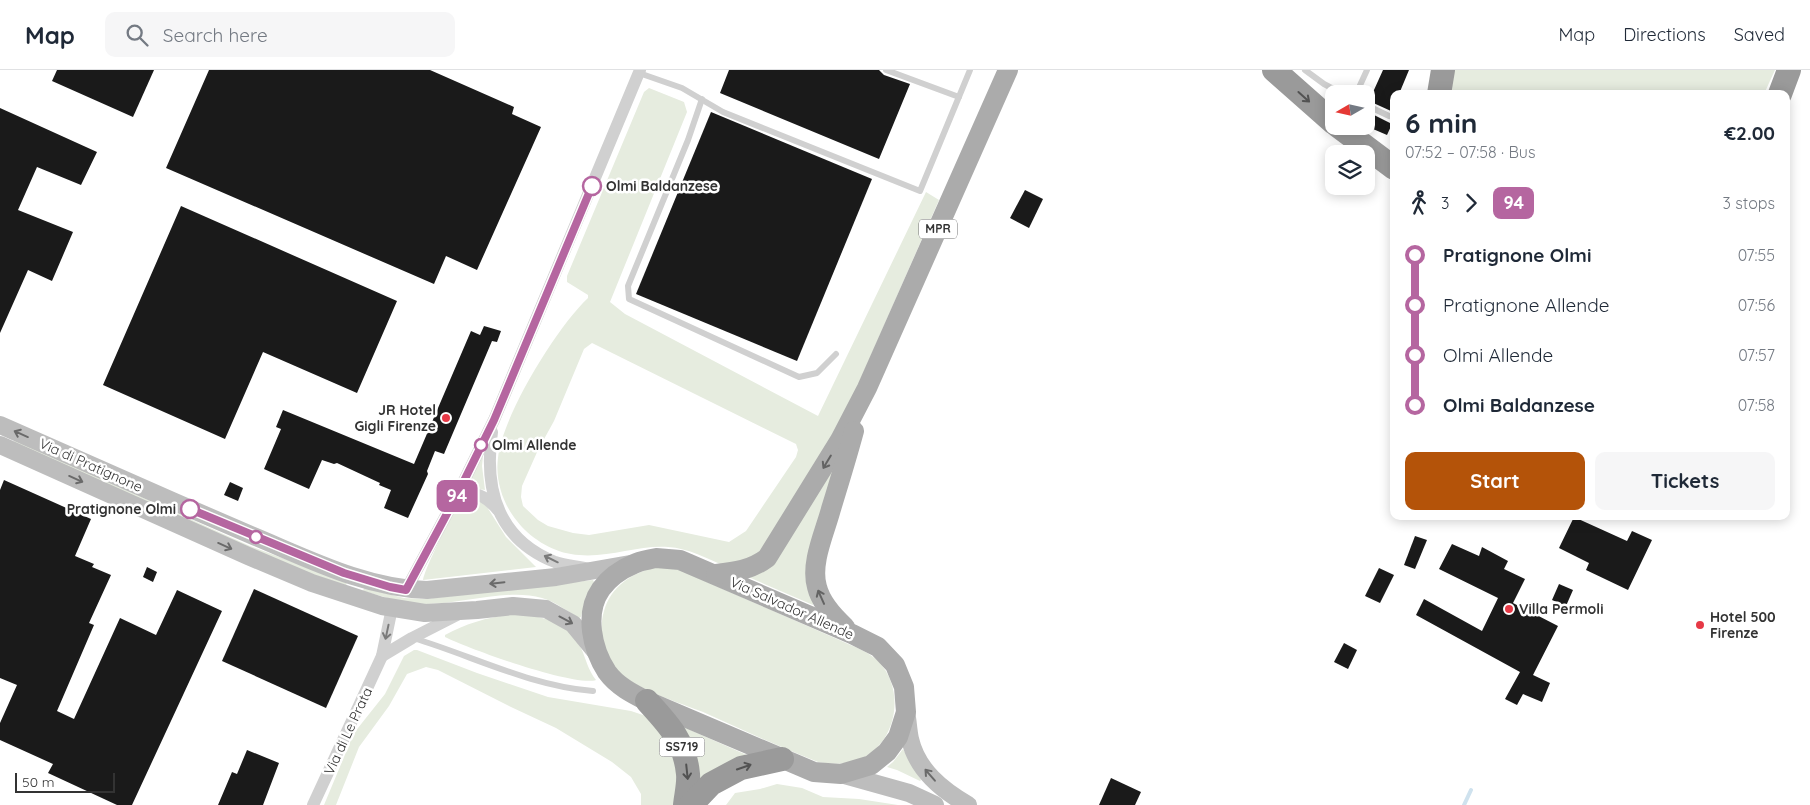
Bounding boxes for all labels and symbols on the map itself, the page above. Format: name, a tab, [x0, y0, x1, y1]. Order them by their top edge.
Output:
north arrow	[1325, 85, 1375, 135]
one-way arrow	[1297, 91, 1310, 102]
marker: Olmi Baldanzese	[582, 176, 602, 196]
place label: Olmi Baldanzese	[606, 177, 718, 195]
road number: MPR	[919, 220, 957, 238]
place label: JR Hotel Gigli Firenze	[355, 401, 436, 435]
marker: JR Hotel Gigli Firenze	[440, 412, 452, 424]
one-way arrow	[14, 429, 29, 439]
street label: Via di Pratignone	[37, 434, 145, 496]
place label: Olmi Allende	[492, 436, 577, 454]
marker: Olmi Allende	[474, 438, 488, 452]
one-way arrow	[822, 454, 832, 468]
one-way arrow	[68, 475, 83, 484]
line badge: 94	[434, 480, 480, 512]
marker: Pratignone Olmi	[180, 499, 200, 519]
place label: Pratignone Olmi	[67, 500, 176, 518]
unlabelled marker	[249, 530, 263, 544]
one-way arrow	[217, 541, 232, 551]
one-way arrow	[543, 553, 558, 563]
street label: Via Salvador Allende	[727, 573, 857, 643]
one-way arrow	[490, 578, 506, 588]
one-way arrow	[816, 590, 826, 605]
place label: Villa Permoli	[1519, 600, 1603, 618]
marker: Villa Permoli	[1503, 603, 1515, 615]
place label: Hotel 500 Firenze	[1710, 608, 1776, 642]
one-way arrow	[558, 615, 573, 625]
marker: Hotel 500 Firenze	[1694, 619, 1706, 631]
one-way arrow	[382, 624, 391, 640]
street label: Via di Le Prata	[320, 684, 376, 778]
road number: SS719	[660, 738, 704, 756]
one-way arrow	[736, 762, 752, 771]
one-way arrow	[682, 764, 692, 780]
one-way arrow	[925, 769, 936, 782]
scale bar	[15, 770, 115, 793]

